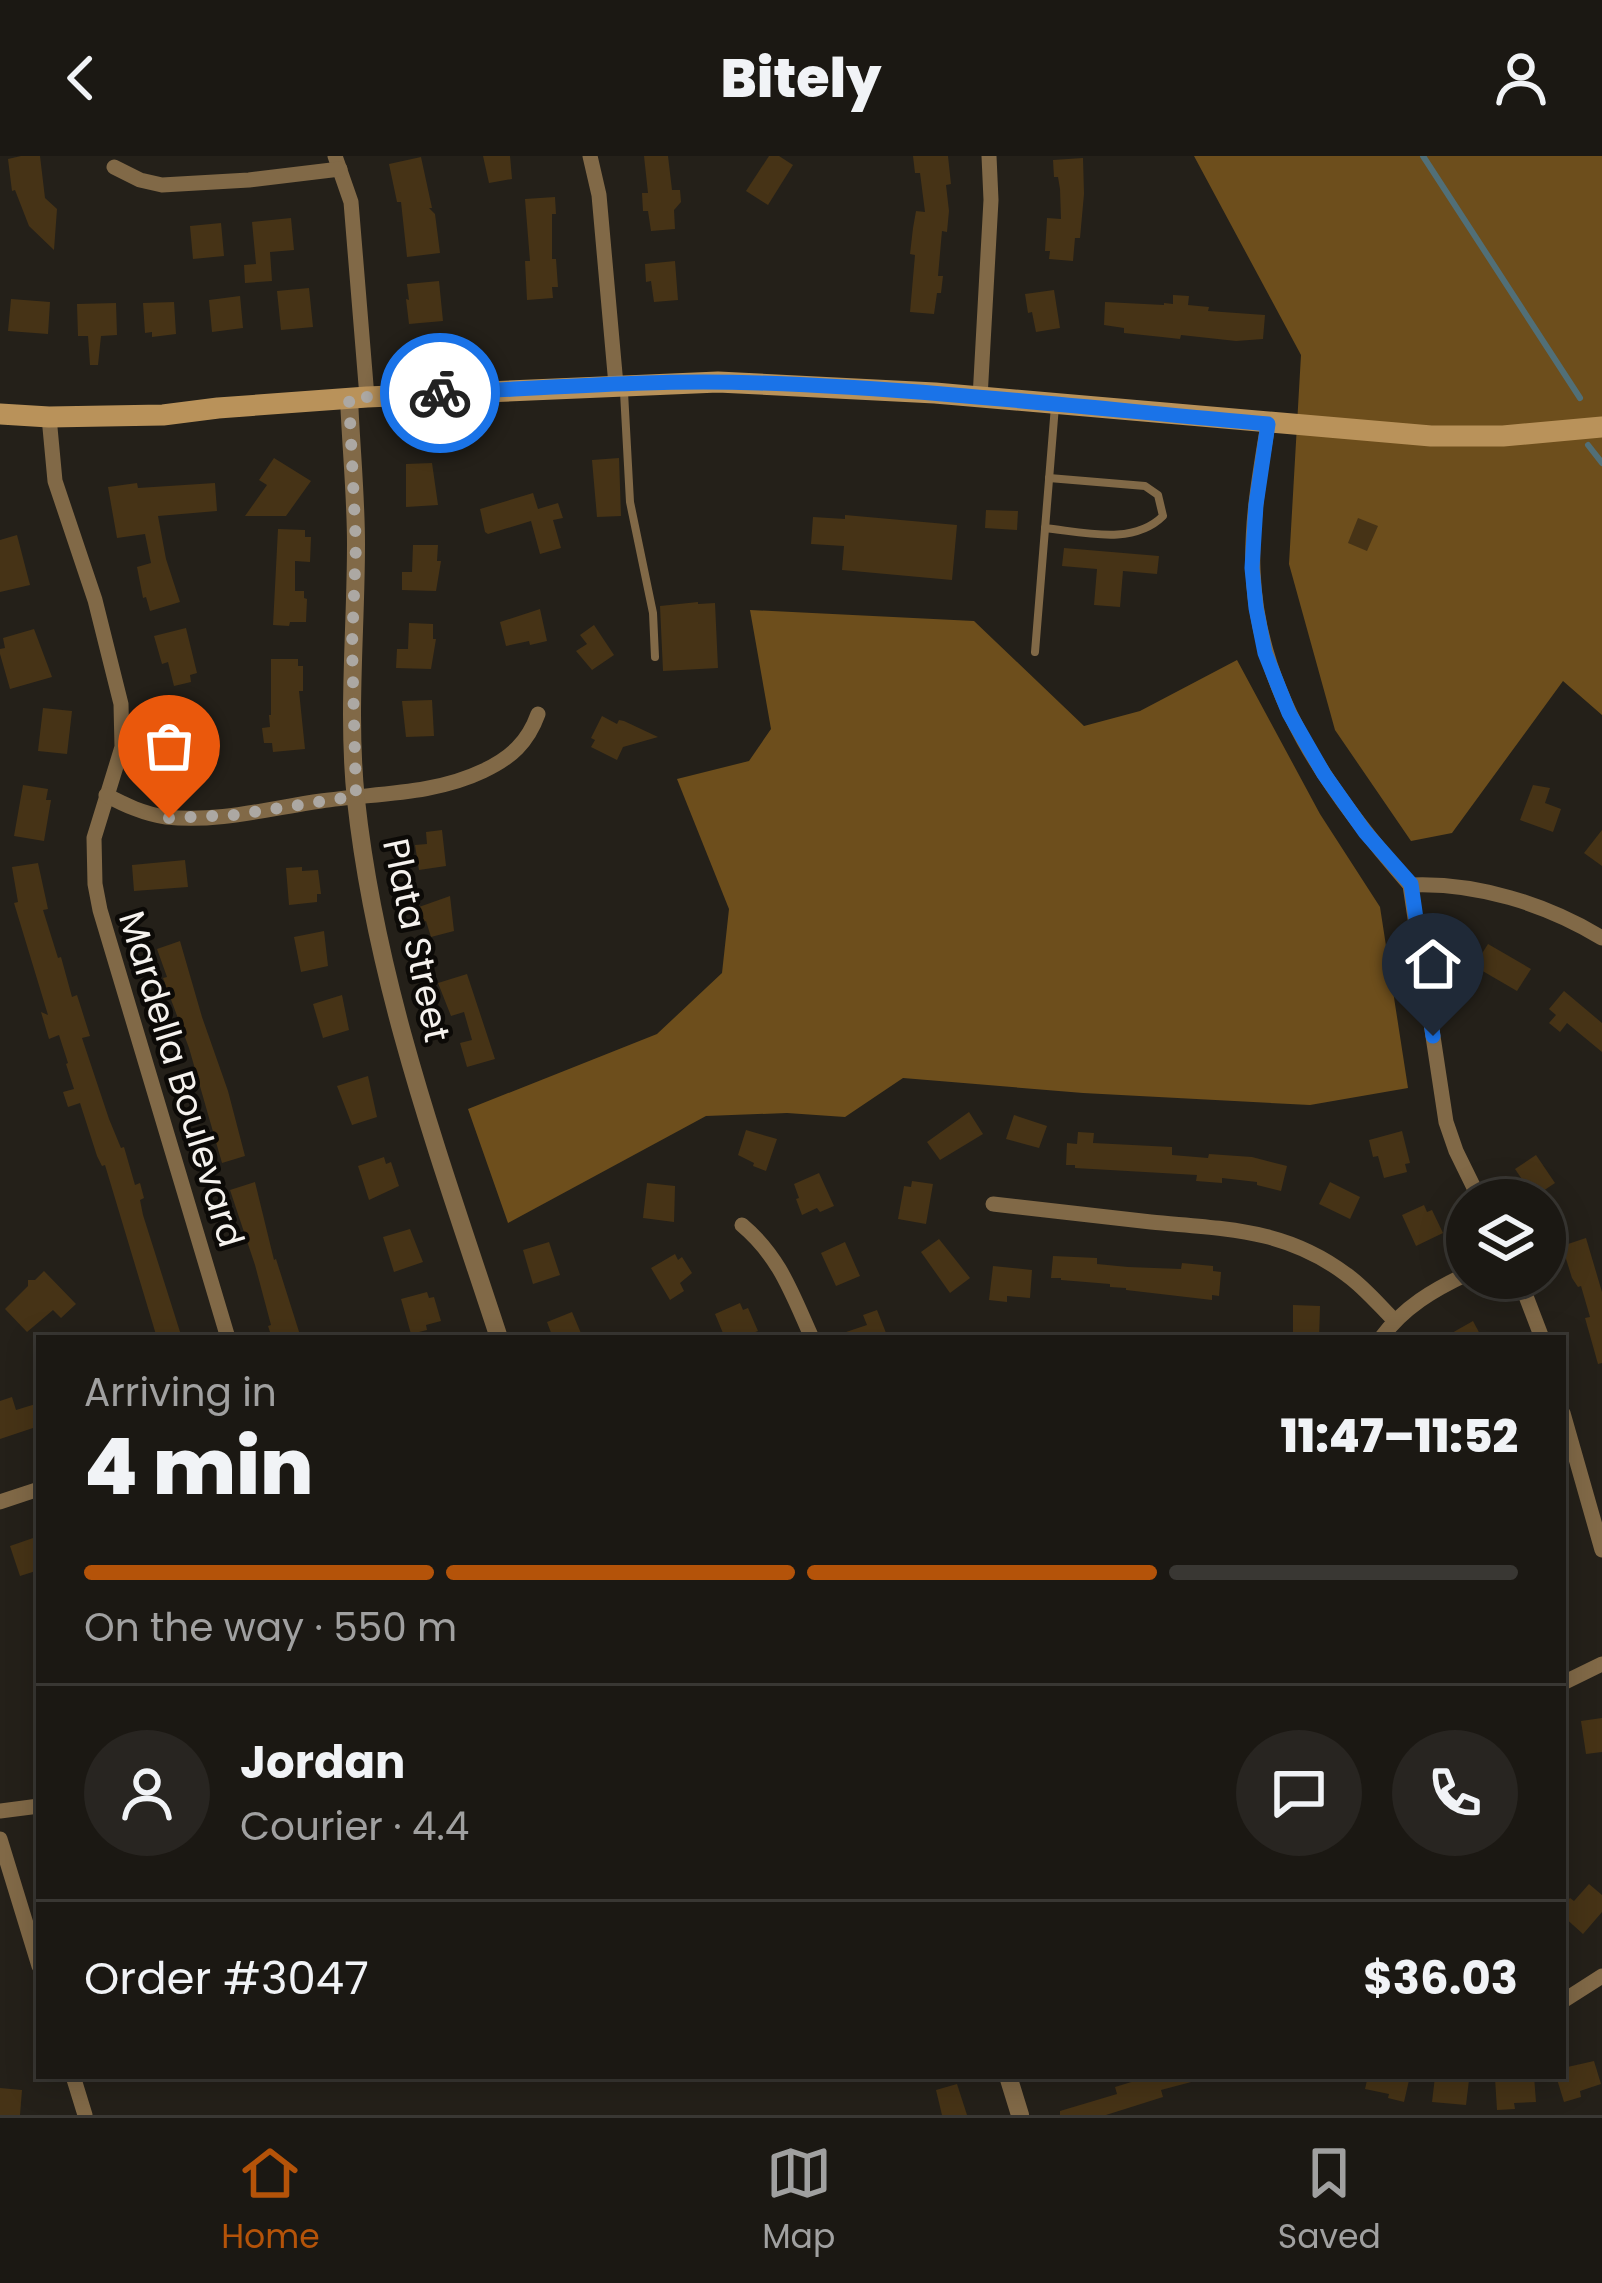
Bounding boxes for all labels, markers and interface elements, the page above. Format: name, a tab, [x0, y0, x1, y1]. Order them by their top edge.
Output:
text: Bitely	[721, 40, 881, 116]
icon: back	[48, 45, 114, 111]
icon: person	[1488, 45, 1554, 111]
courier	[380, 333, 500, 453]
icon: bike	[407, 360, 473, 426]
pin	[118, 695, 220, 818]
icon: bag	[136, 713, 202, 779]
street label: Plata Street	[370, 834, 463, 1046]
street label: Mardella Boulevard	[106, 905, 257, 1253]
pin	[1382, 913, 1484, 1036]
icon: home	[1400, 931, 1466, 997]
map controls	[1446, 1179, 1566, 1299]
button: layers	[1446, 1179, 1566, 1299]
text: Arriving in	[84, 1365, 277, 1420]
text: 11:47–11:52	[1280, 1405, 1518, 1468]
text: 4 min	[84, 1412, 314, 1521]
text: On the way · 550 m	[84, 1600, 457, 1655]
button: person	[84, 1730, 210, 1856]
button: chat	[1236, 1730, 1362, 1856]
button: phone	[1392, 1730, 1518, 1856]
text: Jordan	[240, 1731, 405, 1794]
text: Courier · 4.4	[240, 1799, 469, 1854]
text: Order #3047	[84, 1947, 369, 2010]
text: $36.03	[1363, 1947, 1518, 2010]
tab: Home	[221, 2140, 320, 2262]
tab: Map	[762, 2140, 835, 2262]
tab: Saved	[1278, 2140, 1381, 2262]

